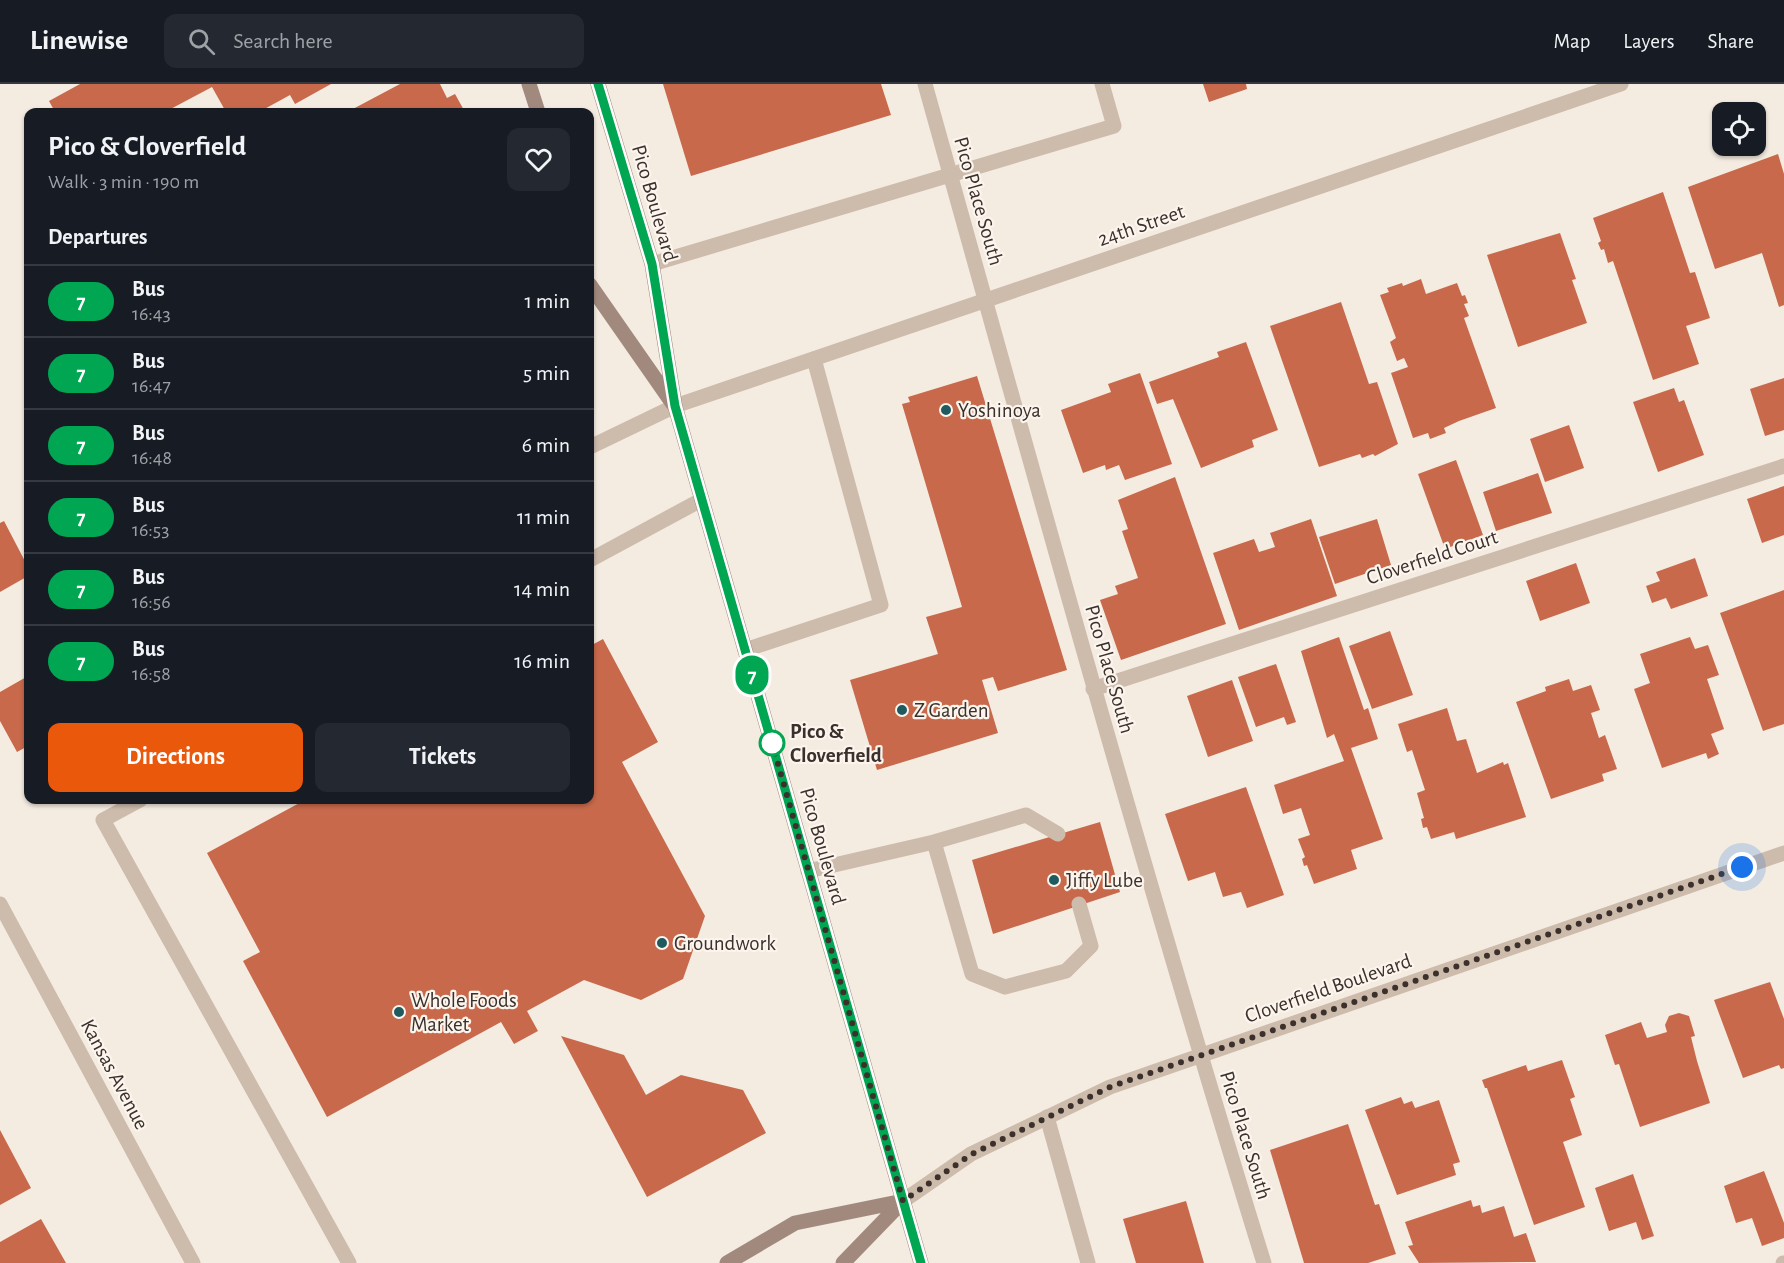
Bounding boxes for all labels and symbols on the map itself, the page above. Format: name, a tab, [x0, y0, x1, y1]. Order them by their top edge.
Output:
street label: Pico Place South	[950, 134, 1007, 268]
street label: Pico Boulevard	[628, 142, 681, 264]
street label: 24th Street	[1095, 201, 1187, 250]
place label: Yoshinoya	[958, 400, 1041, 421]
marker: Yoshinoya	[939, 403, 953, 417]
street label: Cloverfield Court	[1364, 526, 1501, 589]
street label: Pico Place South	[1081, 602, 1138, 736]
line badge: 7	[732, 656, 771, 694]
place label: Z Garden	[914, 700, 989, 721]
marker: Z Garden	[895, 703, 909, 717]
place label: Pico & Cloverfield	[790, 721, 882, 766]
marker: Pico & Cloverfield	[759, 730, 785, 756]
street label: Pico Boulevard	[796, 785, 849, 907]
your location	[1727, 852, 1757, 882]
place label: Jiffy Lube	[1066, 870, 1143, 891]
marker: Jiffy Lube	[1047, 873, 1061, 887]
place label: Groundwork	[674, 933, 776, 954]
marker: Groundwork	[655, 936, 669, 950]
street label: Cloverfield Boulevard	[1242, 950, 1414, 1027]
place label: Whole Foods Market	[411, 990, 517, 1035]
marker: Whole Foods Market	[392, 1005, 406, 1019]
street label: Kansas Avenue	[77, 1016, 152, 1133]
street label: Pico Place South	[1216, 1068, 1275, 1202]

